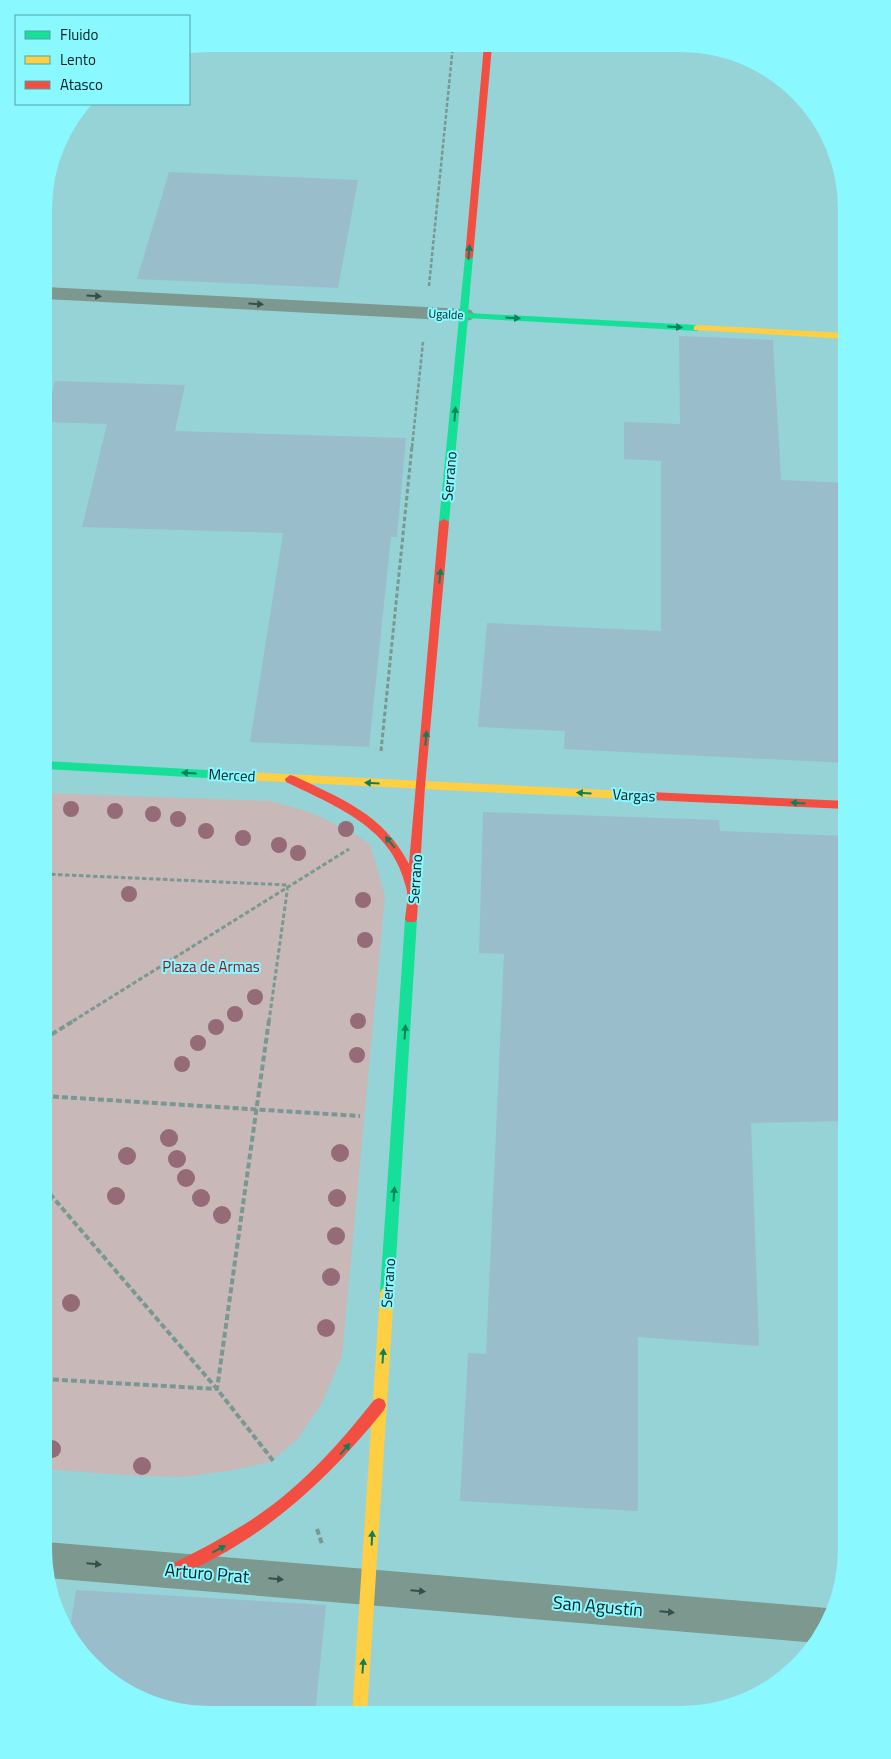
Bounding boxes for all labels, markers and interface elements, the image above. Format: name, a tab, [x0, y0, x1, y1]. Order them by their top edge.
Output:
legend	[15, 15, 190, 105]
text: Fluido	[60, 23, 99, 46]
text: Lento	[60, 48, 96, 71]
text: Atasco	[60, 73, 103, 96]
one-way arrow	[466, 244, 474, 260]
one-way arrow	[86, 292, 102, 300]
one-way arrow	[248, 301, 264, 309]
street label: Ugalde	[428, 304, 464, 324]
one-way arrow	[505, 315, 521, 323]
one-way arrow	[667, 324, 683, 332]
one-way arrow	[451, 406, 459, 422]
street label: Serrano	[435, 450, 463, 502]
one-way arrow	[437, 568, 445, 584]
one-way arrow	[422, 729, 430, 745]
street label: Merced	[208, 762, 256, 788]
one-way arrow	[181, 768, 197, 776]
one-way arrow	[363, 779, 379, 787]
street label: Vargas	[612, 782, 656, 808]
one-way arrow	[575, 788, 591, 796]
one-way arrow	[790, 798, 806, 806]
one-way arrow	[384, 836, 395, 849]
street label: Serrano	[402, 853, 428, 905]
park label: Plaza de Armas	[162, 955, 260, 978]
one-way arrow	[402, 1024, 410, 1040]
one-way arrow	[391, 1186, 399, 1202]
street label: Serrano	[375, 1257, 401, 1309]
one-way arrow	[379, 1348, 387, 1364]
one-way arrow	[339, 1443, 351, 1455]
one-way arrow	[368, 1530, 376, 1546]
one-way arrow	[211, 1545, 226, 1553]
street label: Arturo Prat	[164, 1556, 251, 1590]
one-way arrow	[86, 1560, 102, 1568]
one-way arrow	[268, 1575, 284, 1583]
one-way arrow	[410, 1587, 426, 1595]
street label: San Agustín	[552, 1589, 644, 1623]
one-way arrow	[659, 1609, 675, 1617]
one-way arrow	[360, 1657, 368, 1673]

